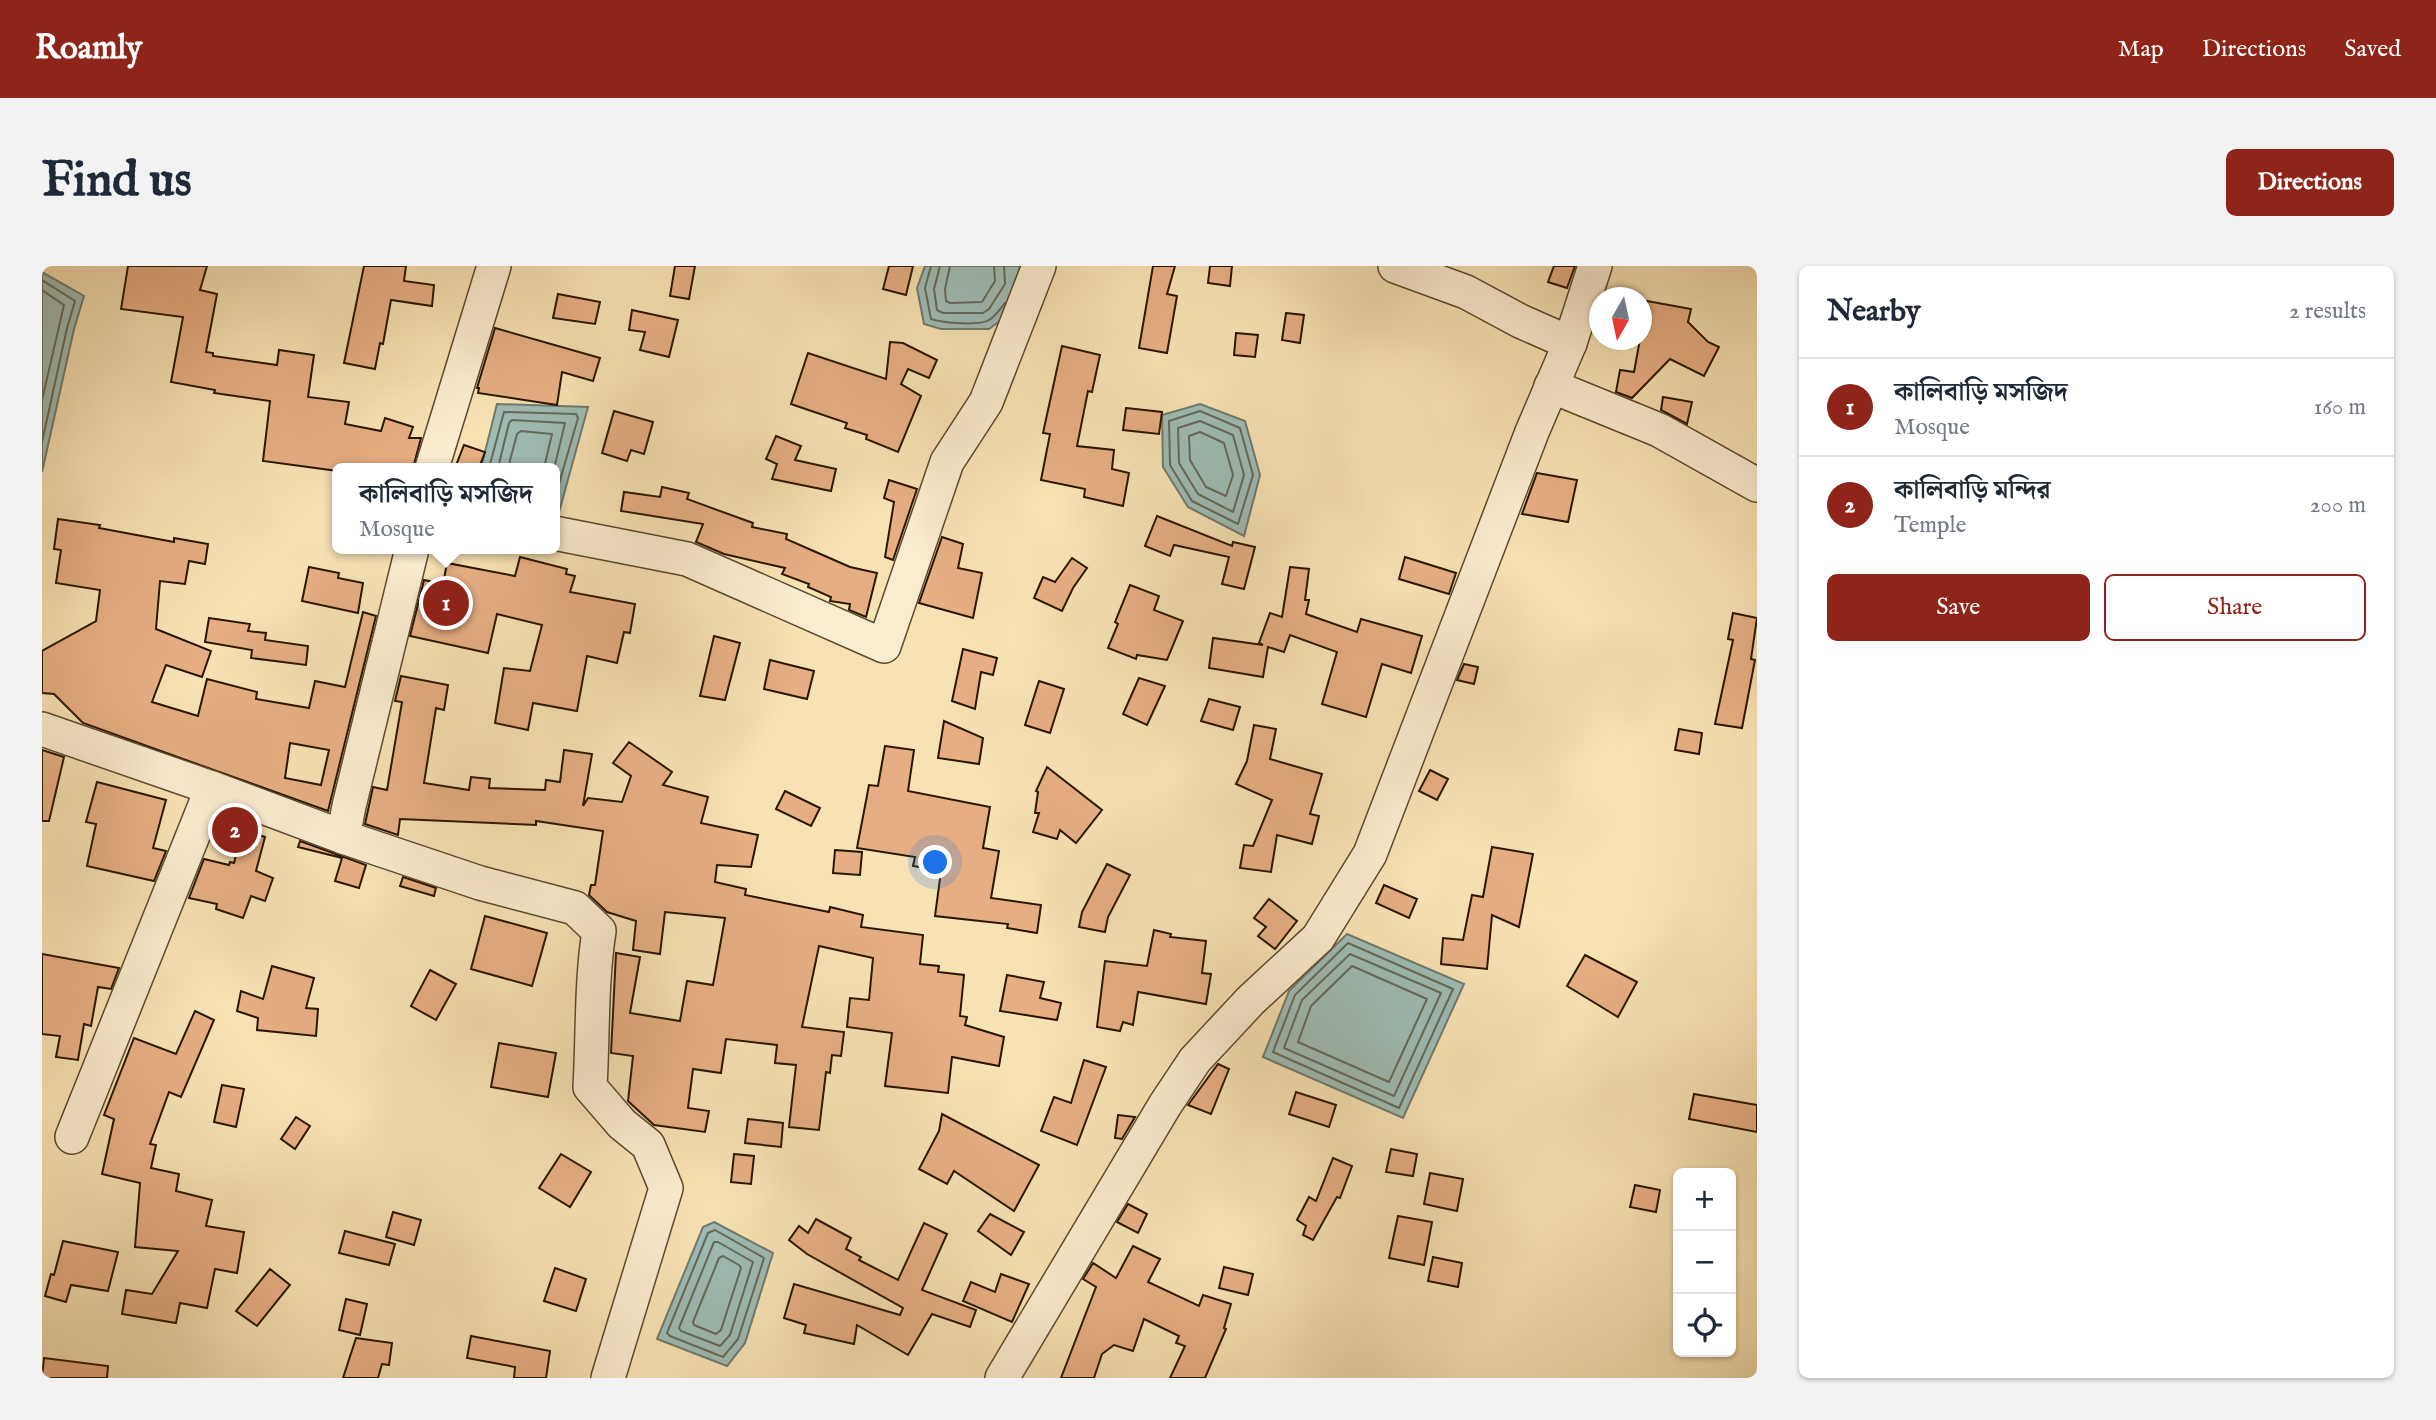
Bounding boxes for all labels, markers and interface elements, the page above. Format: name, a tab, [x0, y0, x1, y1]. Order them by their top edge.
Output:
text: Roamly	[35, 28, 142, 70]
text: Map	[2118, 34, 2164, 65]
text: Directions	[2202, 34, 2306, 65]
text: Saved	[2344, 34, 2401, 65]
button: Directions	[2226, 149, 2394, 216]
text: Find us	[42, 151, 192, 213]
north arrow	[1589, 287, 1652, 350]
text: Nearby	[1827, 293, 1920, 331]
text: 2 results	[2289, 297, 2366, 326]
text: কালিবাড়ি মসজিদ	[1894, 376, 2068, 409]
text: 1	[1846, 393, 1854, 422]
text: 160 m	[2314, 393, 2366, 422]
text: Mosque	[1894, 413, 1970, 442]
popup	[332, 463, 560, 554]
text: কালিবাড়ি মন্দির	[1894, 474, 2051, 507]
text: কালিবাড়ি মসজিদ	[359, 478, 533, 511]
text: 2	[1845, 491, 1855, 520]
text: 200 m	[2310, 491, 2366, 520]
text: Temple	[1894, 511, 1966, 540]
text: Mosque	[359, 515, 435, 544]
button: Save	[1827, 574, 2090, 641]
button: Share	[2104, 574, 2366, 641]
pin: 1	[423, 577, 469, 629]
pin: 2	[212, 804, 258, 856]
your location	[918, 845, 952, 879]
map controls	[1673, 1168, 1736, 1357]
button: +	[1673, 1168, 1736, 1231]
button: −	[1673, 1231, 1736, 1294]
button: locate	[1673, 1294, 1736, 1357]

